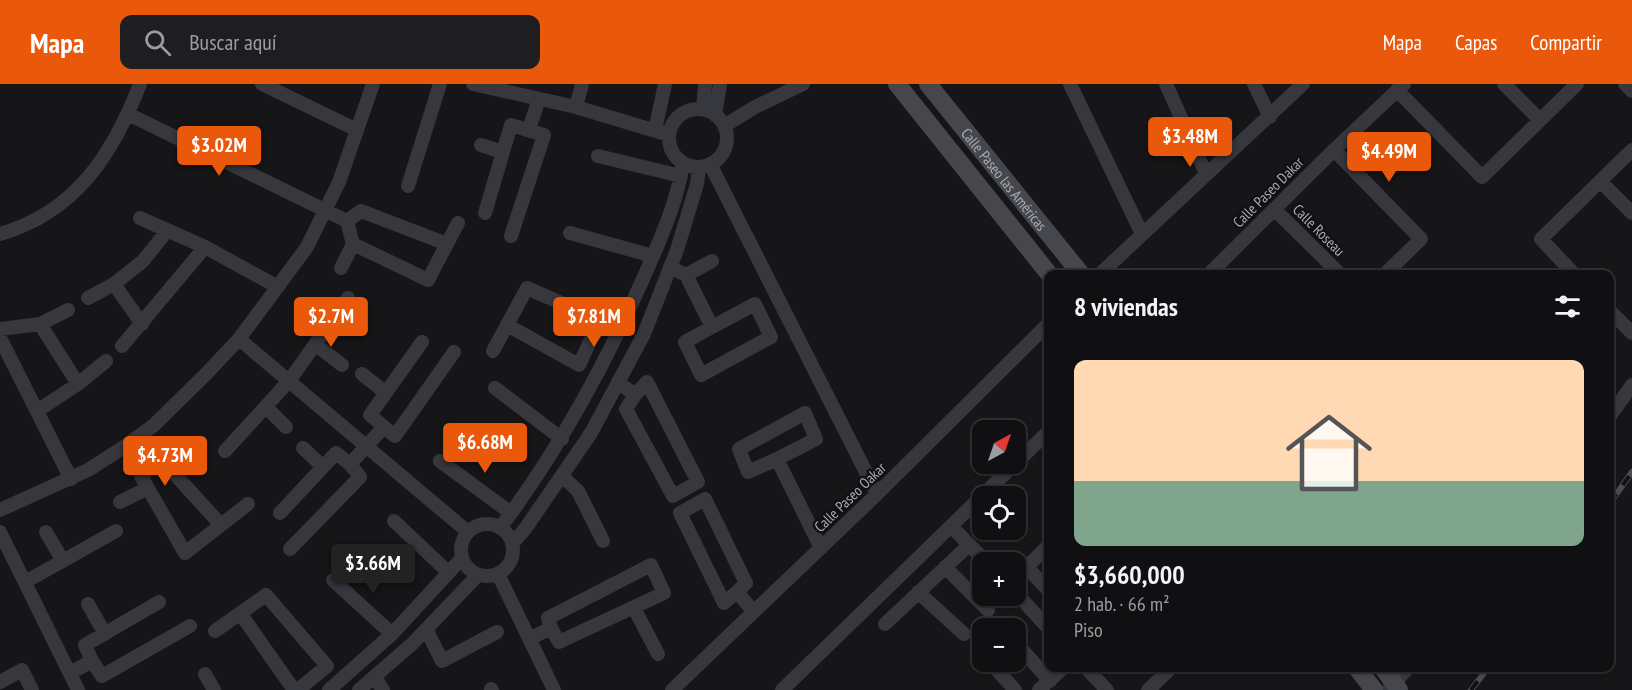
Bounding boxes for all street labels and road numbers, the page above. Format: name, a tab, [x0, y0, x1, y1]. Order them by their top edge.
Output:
street label: Calle Paseo las Américas	[957, 124, 1052, 234]
street label: Calle Paseo Dakar	[1229, 152, 1308, 231]
street label: Calle Roseau	[1289, 200, 1349, 260]
street label: Calle Paseo Oakar	[810, 457, 890, 536]

